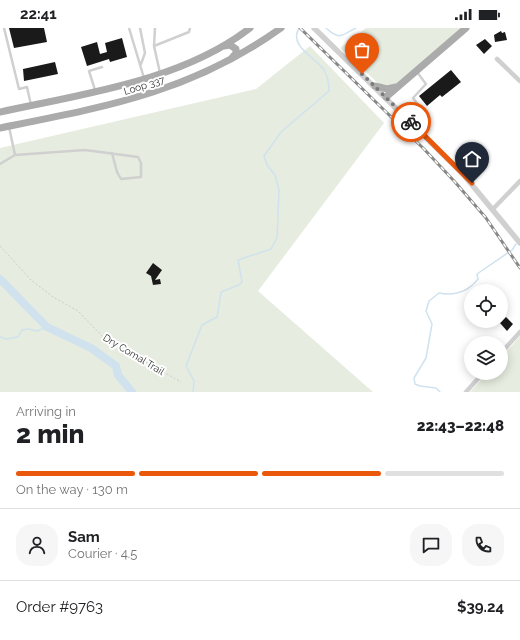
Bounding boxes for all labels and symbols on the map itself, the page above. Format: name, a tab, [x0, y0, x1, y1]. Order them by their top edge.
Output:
pin	[345, 33, 379, 74]
street label: Loop 337	[122, 74, 167, 97]
courier	[391, 102, 431, 142]
pin	[455, 142, 489, 183]
street label: Dry Comal Trail	[101, 332, 167, 377]

